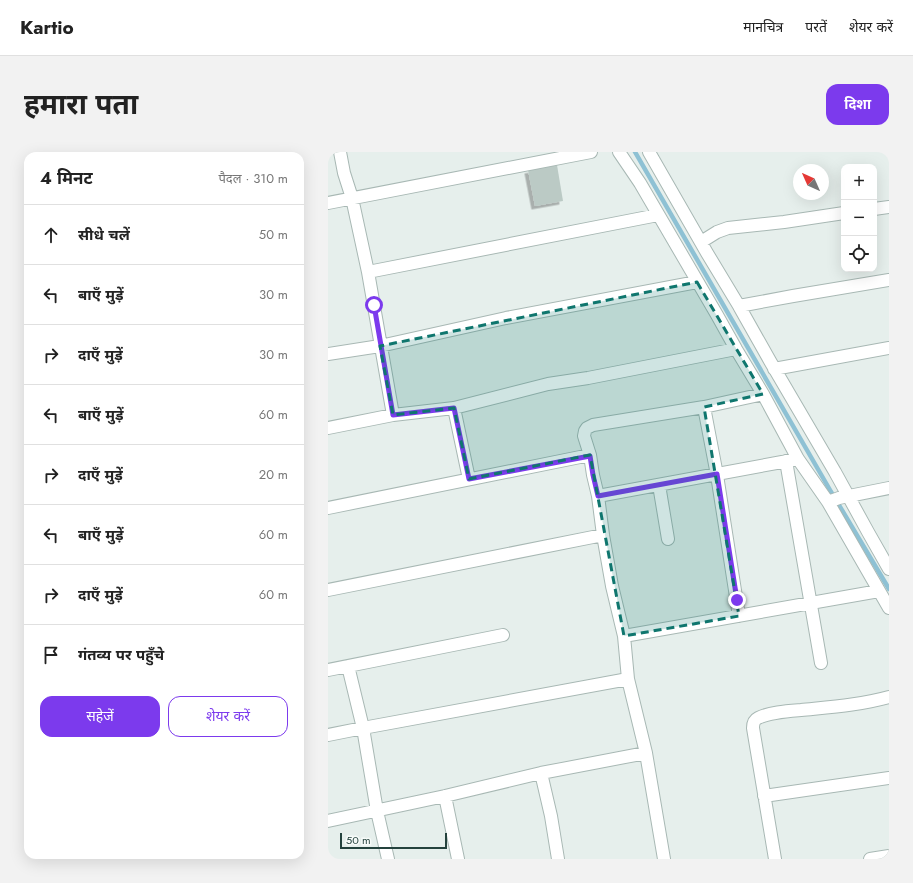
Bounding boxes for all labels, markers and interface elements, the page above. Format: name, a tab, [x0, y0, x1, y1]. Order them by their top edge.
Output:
text: Kartio	[20, 14, 74, 41]
text: मानचित्र	[743, 17, 783, 37]
text: परतें	[805, 17, 827, 37]
text: शेयर करें	[849, 17, 893, 37]
text: हमारा पता	[24, 84, 138, 125]
button: दिशा	[826, 84, 889, 125]
north arrow	[793, 164, 829, 200]
map controls	[841, 164, 877, 272]
button: +	[841, 164, 877, 200]
text: 4 मिनट	[40, 166, 93, 190]
text: पैदल · 310 m	[218, 169, 288, 188]
button: −	[841, 200, 877, 236]
icon: ahead	[40, 224, 62, 246]
text: सीधे चलें	[78, 224, 130, 246]
text: 50 m	[259, 225, 288, 244]
button: locate	[841, 236, 877, 272]
icon: left	[40, 284, 62, 306]
text: बाएँ मुड़ें	[78, 284, 124, 306]
text: 30 m	[259, 285, 288, 304]
route start	[365, 296, 383, 314]
icon: right	[40, 344, 62, 366]
text: दाएँ मुड़ें	[78, 344, 123, 366]
text: 30 m	[259, 345, 288, 364]
icon: left	[40, 404, 62, 426]
text: बाएँ मुड़ें	[78, 404, 124, 426]
text: 60 m	[259, 405, 288, 424]
icon: right	[40, 464, 62, 486]
text: दाएँ मुड़ें	[78, 464, 123, 486]
text: 20 m	[259, 465, 288, 484]
icon: left	[40, 524, 62, 546]
text: बाएँ मुड़ें	[78, 524, 124, 546]
text: 60 m	[259, 525, 288, 544]
icon: right	[40, 584, 62, 606]
text: दाएँ मुड़ें	[78, 584, 123, 606]
text: 60 m	[259, 585, 288, 604]
route end	[728, 591, 746, 609]
icon: arrive	[40, 644, 62, 666]
text: गंतव्य पर पहुँचे	[78, 644, 164, 666]
button: सहेजें	[40, 696, 160, 737]
button: शेयर करें	[168, 696, 288, 737]
scale bar	[340, 831, 447, 850]
text: 50 m	[346, 832, 371, 848]

